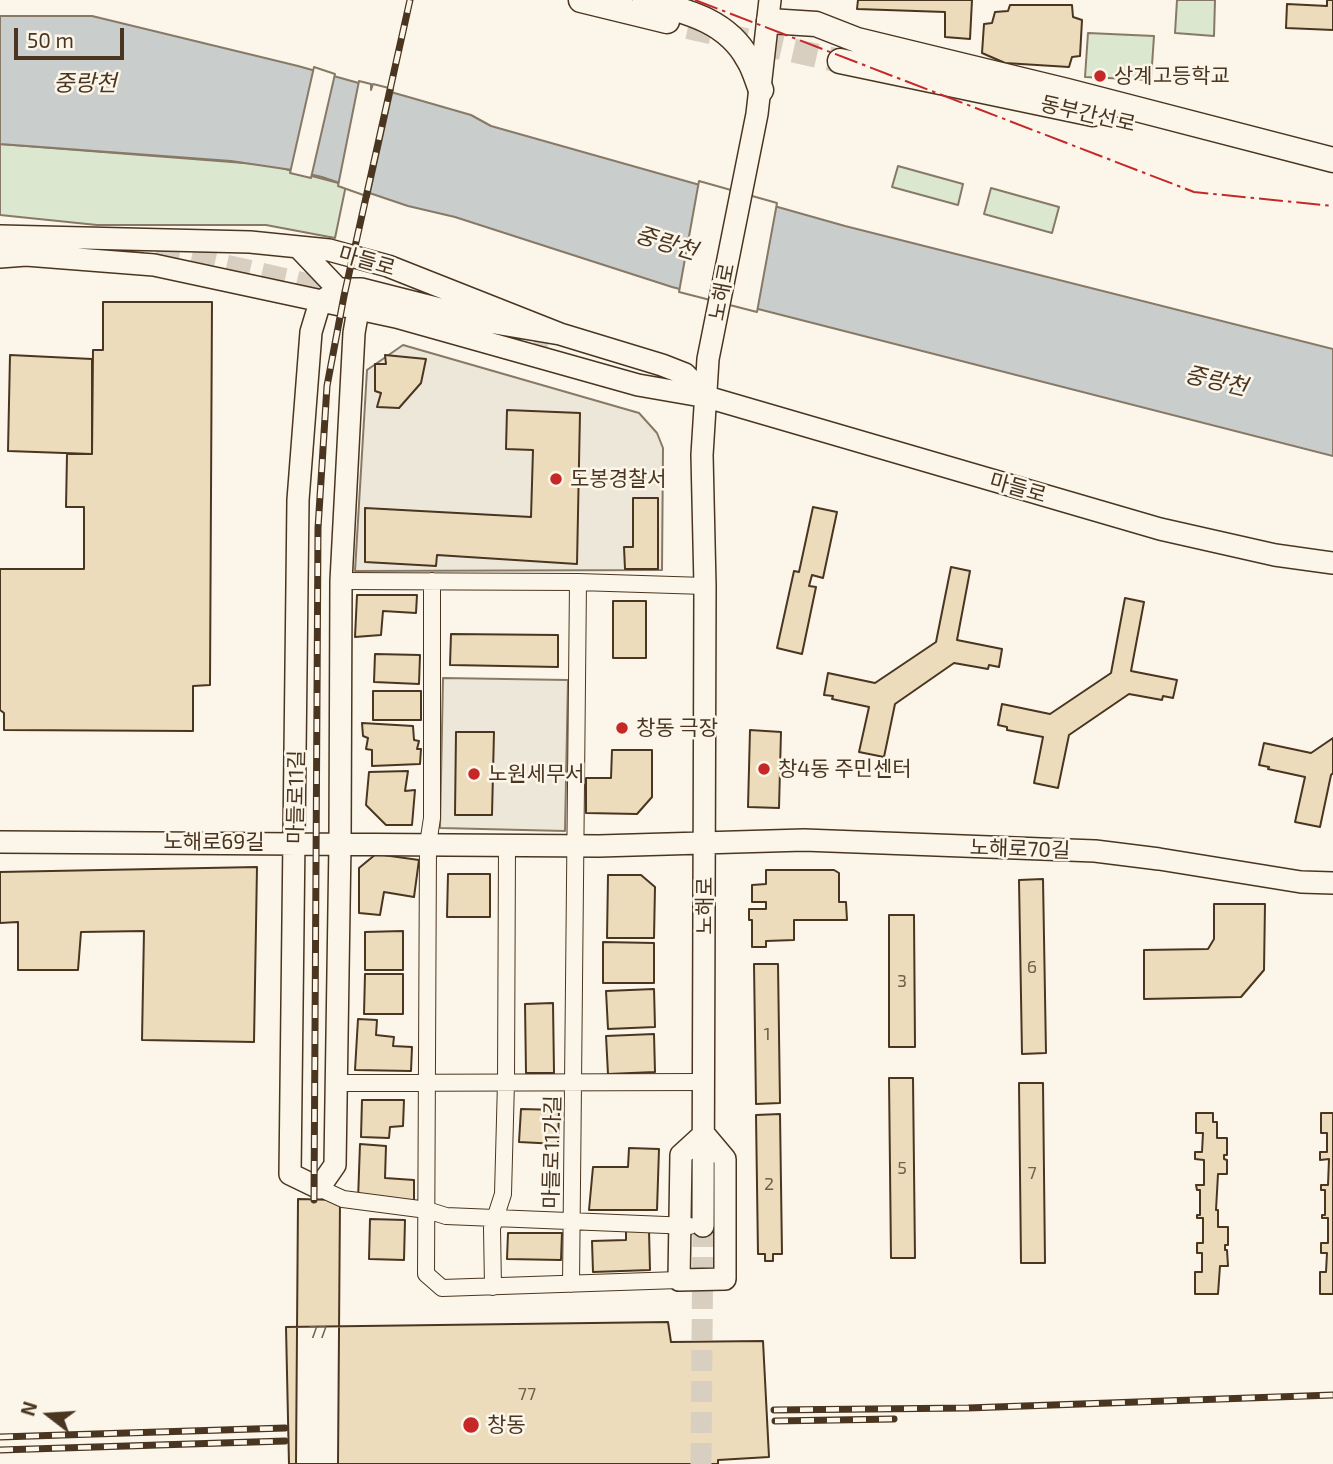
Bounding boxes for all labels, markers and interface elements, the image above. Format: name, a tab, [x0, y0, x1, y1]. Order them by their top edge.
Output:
scale bar	[18, 14, 128, 58]
text: 50 m	[27, 27, 74, 52]
place label: 상계고등학교	[1114, 63, 1230, 89]
marker: 상계고등학교	[1092, 68, 1108, 84]
water label: 중랑천	[53, 69, 117, 97]
street label: 동부간선로	[1038, 91, 1138, 137]
water label: 중랑천	[632, 221, 700, 265]
street label: 마들로	[336, 241, 398, 281]
street label: 노해로	[704, 261, 740, 323]
water label: 중랑천	[1182, 360, 1250, 402]
place label: 도봉경찰서	[570, 466, 667, 492]
street label: 마들로	[987, 468, 1049, 508]
marker: 도봉경찰서	[548, 471, 564, 487]
place label: 창동 극장	[636, 715, 718, 741]
marker: 창동 극장	[614, 720, 630, 736]
street label: 마들로11길	[283, 750, 309, 844]
place label: 창4동 주민센터	[778, 756, 912, 782]
place label: 노원세무서	[488, 761, 585, 787]
marker: 창4동 주민센터	[756, 761, 772, 777]
marker: 노원세무서	[466, 766, 482, 782]
street label: 노해로69길	[163, 829, 265, 855]
street label: 노해로70길	[969, 835, 1071, 863]
street label: 노해로	[692, 877, 718, 935]
house number: 6	[1027, 956, 1037, 978]
house number: 3	[897, 970, 907, 992]
house number: 1	[763, 1023, 771, 1045]
street label: 마들로11가길	[538, 1095, 566, 1209]
house number: 5	[897, 1157, 907, 1179]
house number: 7	[1027, 1162, 1037, 1184]
house number: 2	[764, 1173, 774, 1195]
house number: 77	[309, 1321, 327, 1343]
north arrow	[14, 1380, 84, 1450]
house number: 77	[518, 1383, 536, 1405]
text: N	[15, 1399, 41, 1419]
place label: 창동	[487, 1412, 526, 1438]
marker: 창동	[461, 1415, 481, 1435]

